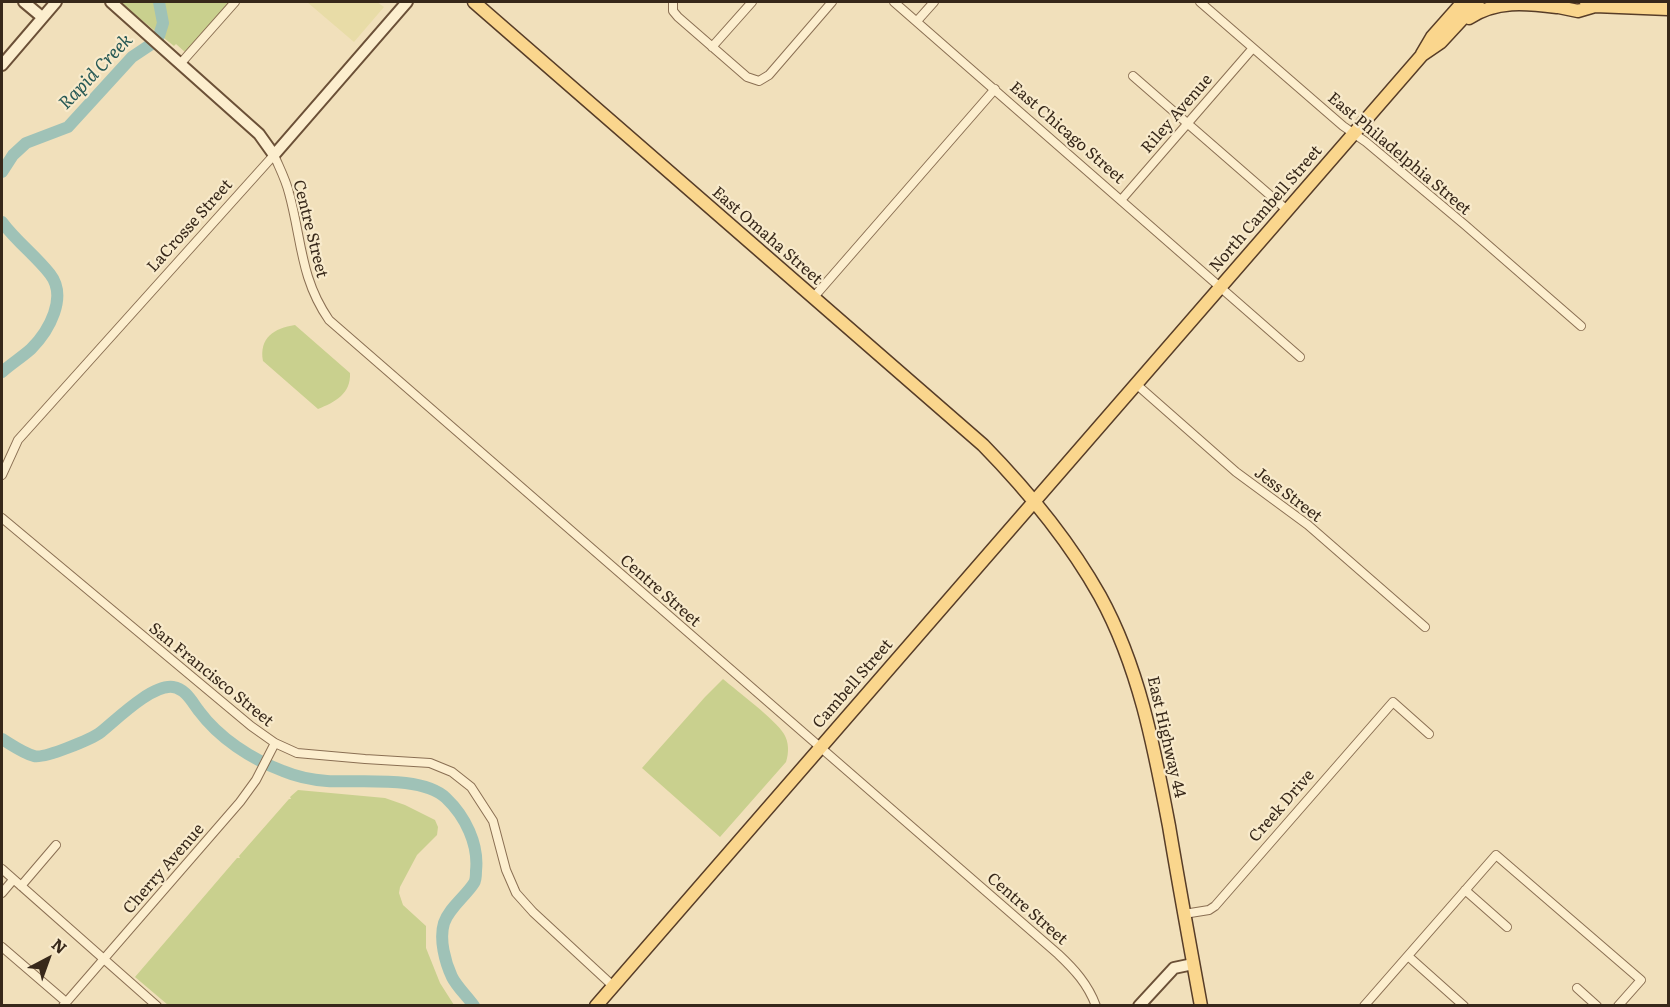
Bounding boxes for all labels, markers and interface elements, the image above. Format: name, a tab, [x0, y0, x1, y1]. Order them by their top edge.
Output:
water label: Rapid Creek	[55, 30, 137, 114]
street label: Riley Avenue	[1137, 70, 1217, 158]
street label: East Chicago Street	[1006, 78, 1128, 188]
street label: East Philadelphia Street	[1324, 88, 1474, 220]
street label: North Cambell Street	[1206, 142, 1326, 276]
street label: LaCrosse Street	[143, 176, 237, 276]
street label: Centre Street	[289, 178, 331, 280]
street label: East Omaha Street	[708, 183, 826, 289]
street label: Jess Street	[1250, 463, 1326, 527]
street label: Centre Street	[616, 551, 704, 631]
street label: San Francisco Street	[145, 619, 277, 731]
street label: Cambell Street	[809, 635, 897, 733]
street label: East Highway 44	[1143, 674, 1189, 800]
street label: Creek Drive	[1245, 766, 1319, 846]
street label: Cherry Avenue	[120, 820, 208, 918]
street label: Centre Street	[983, 869, 1071, 949]
north arrow	[18, 929, 78, 989]
text: N	[47, 932, 73, 959]

